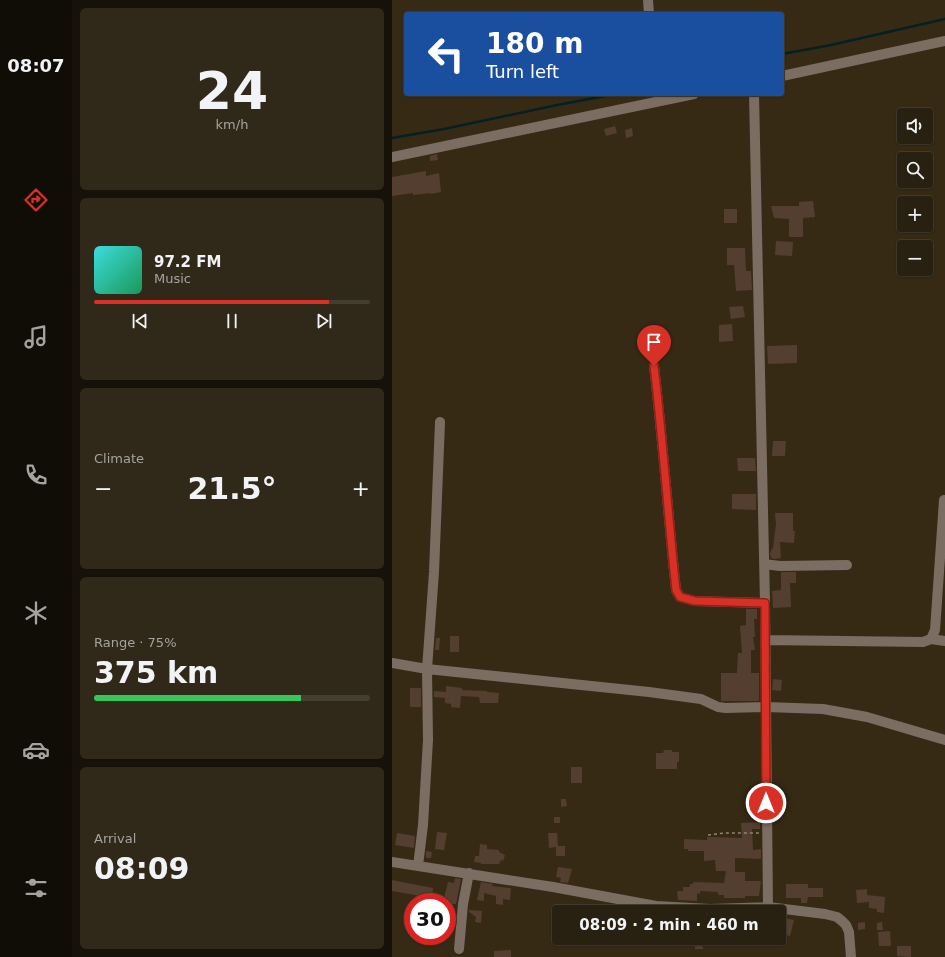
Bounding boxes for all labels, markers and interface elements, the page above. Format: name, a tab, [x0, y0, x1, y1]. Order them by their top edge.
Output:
text: 180 m	[486, 27, 583, 60]
icon: left	[420, 28, 472, 80]
text: 08:07	[7, 55, 65, 76]
text: 24	[196, 61, 268, 121]
text: Turn left	[486, 61, 559, 82]
map controls	[897, 108, 933, 276]
button: sound	[897, 108, 933, 144]
text: km/h	[216, 117, 248, 132]
button: search	[897, 152, 933, 188]
icon: directions	[22, 186, 50, 214]
button: +	[897, 196, 933, 232]
button: −	[897, 240, 933, 276]
text: 97.2 FM	[154, 253, 221, 271]
text: Music	[154, 271, 191, 286]
icon: previous	[129, 310, 151, 332]
icon: pause	[221, 310, 243, 332]
icon: next	[313, 310, 335, 332]
icon: music	[22, 323, 50, 351]
pin	[637, 325, 671, 366]
icon: arrive	[643, 331, 665, 353]
text: Climate	[94, 451, 144, 466]
icon: phone	[22, 461, 50, 489]
text: 21.5°	[187, 471, 277, 506]
text: −	[94, 476, 112, 501]
text: +	[352, 476, 370, 501]
icon: climate	[22, 599, 50, 627]
text: Range · 75%	[94, 635, 177, 650]
text: 375 km	[94, 655, 218, 690]
icon: car	[22, 736, 50, 764]
position arrow	[745, 782, 787, 824]
text: Arrival	[94, 831, 136, 846]
text: 08:09	[94, 851, 190, 886]
icon: filters	[22, 874, 50, 902]
speed limit sign: 30	[404, 893, 456, 945]
text: 08:09 · 2 min · 460 m	[579, 916, 759, 934]

